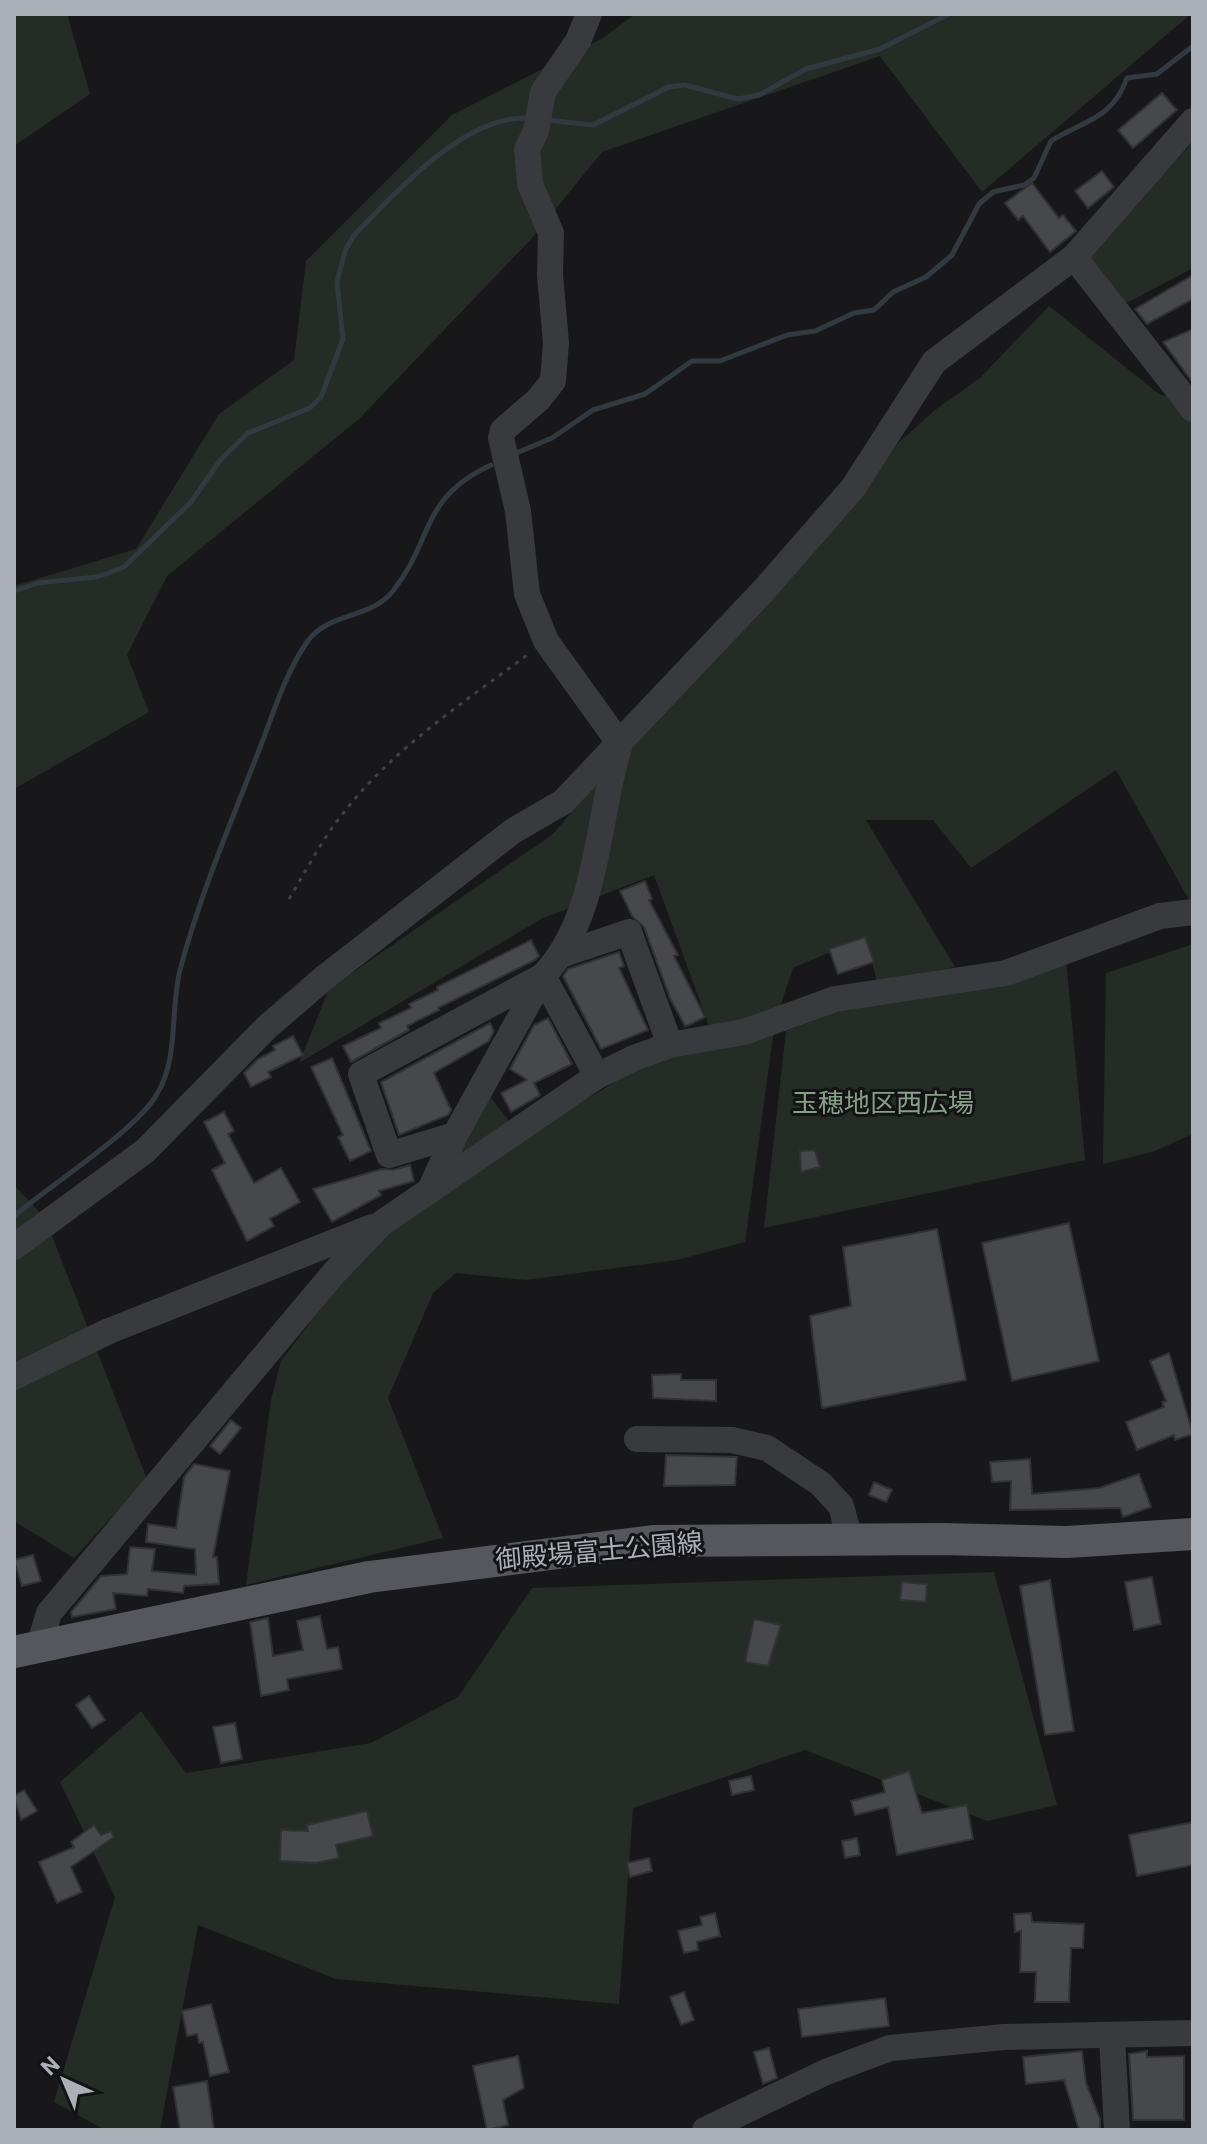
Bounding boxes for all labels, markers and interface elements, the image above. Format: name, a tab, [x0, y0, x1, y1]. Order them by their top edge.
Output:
park label: 玉穂地区西広場	[792, 1088, 974, 1118]
street label: 御殿場富士公園線	[494, 1527, 704, 1575]
north arrow	[24, 2040, 104, 2120]
text: N	[36, 2052, 65, 2080]

